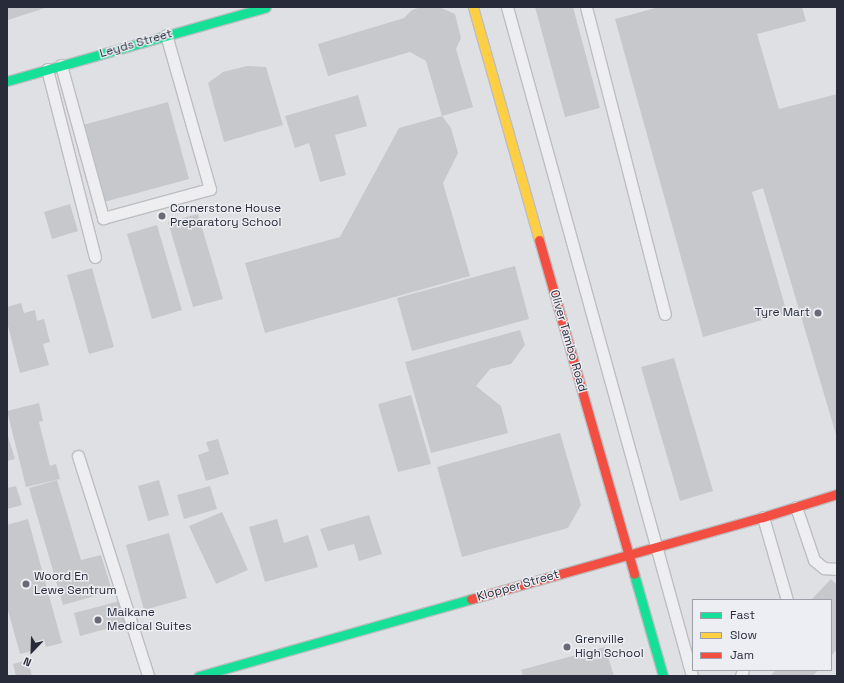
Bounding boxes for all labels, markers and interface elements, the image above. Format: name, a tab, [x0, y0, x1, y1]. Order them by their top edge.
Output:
street label: Leyds Street	[98, 27, 174, 61]
place label: Cornerstone House Preparatory School	[170, 202, 281, 230]
marker: Cornerstone House Preparatory School	[157, 211, 167, 221]
street label: Oliver Tambo Road	[547, 288, 589, 394]
place label: Tyre Mart	[755, 306, 810, 320]
marker: Tyre Mart	[813, 308, 823, 318]
street label: Klopper Street	[475, 567, 561, 605]
place label: Woord En Lewe Sentrum	[34, 570, 117, 598]
marker: Woord En Lewe Sentrum	[21, 579, 31, 589]
legend	[692, 599, 832, 671]
place label: Maikane Medical Suites	[107, 606, 192, 634]
text: Fast	[730, 607, 755, 623]
marker: Maikane Medical Suites	[92, 614, 104, 626]
text: Slow	[730, 627, 757, 643]
north arrow	[12, 631, 52, 671]
place label: Grenville High School	[575, 633, 644, 661]
marker: Grenville High School	[562, 642, 572, 652]
text: Jam	[730, 647, 754, 663]
text: N	[21, 654, 33, 670]

